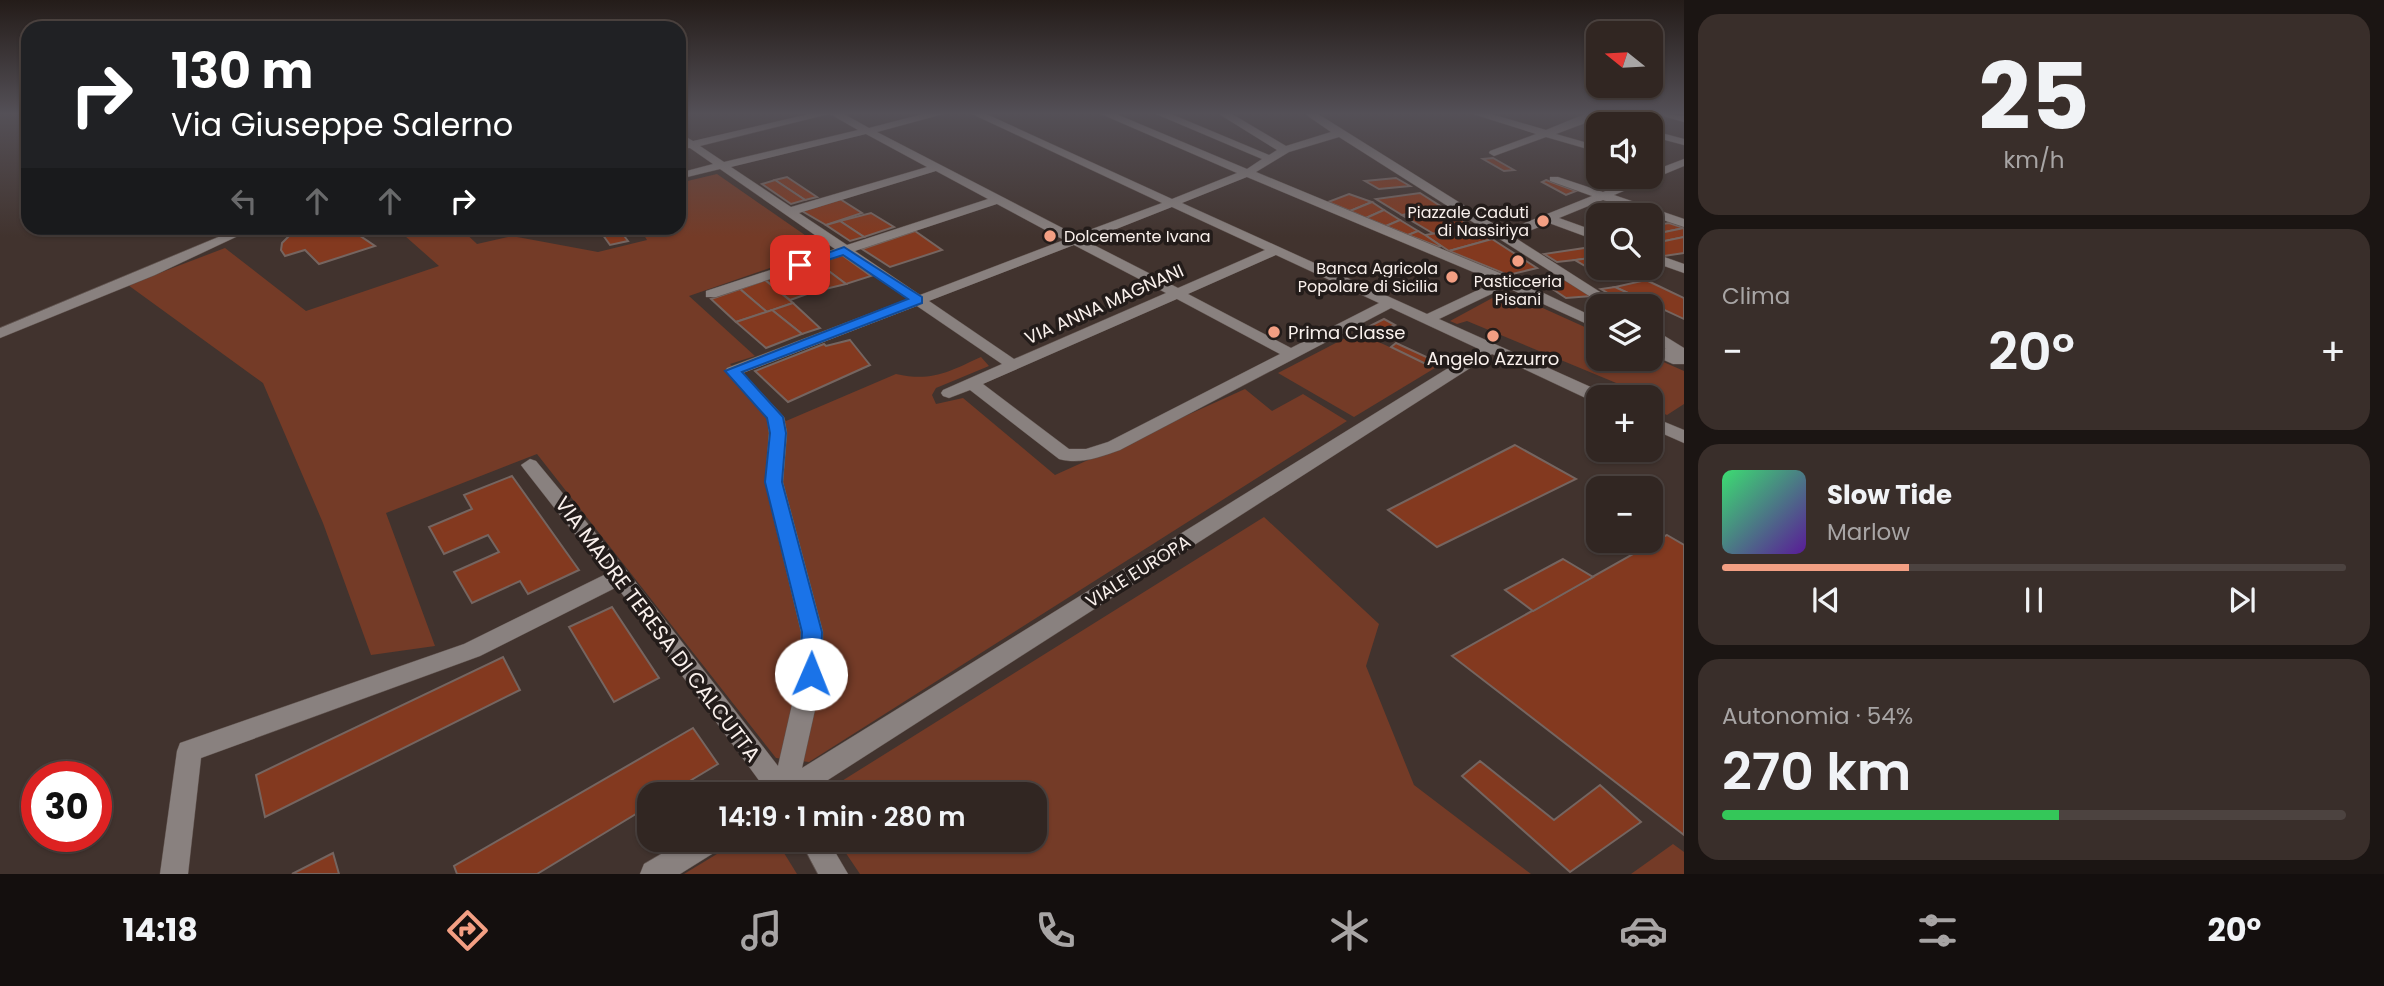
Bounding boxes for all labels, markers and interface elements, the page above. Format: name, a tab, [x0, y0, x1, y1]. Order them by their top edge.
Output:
north arrow	[1586, 21, 1662, 98]
map controls	[1586, 21, 1663, 553]
text: 25	[1978, 33, 2090, 161]
text: 130 m	[171, 37, 313, 105]
icon: right	[56, 49, 147, 140]
text: Via Giuseppe Salerno	[171, 102, 513, 147]
button: sound	[1586, 112, 1663, 189]
text: km/h	[2003, 144, 2065, 176]
icon: left	[225, 182, 263, 220]
icon: ahead	[298, 182, 336, 220]
icon: ahead	[371, 182, 409, 220]
icon: right	[444, 182, 482, 220]
place label: Piazzale Caduti di Nassiriya	[1407, 201, 1529, 242]
button: search	[1586, 203, 1663, 280]
marker: Piazzale Caduti di Nassiriya	[1535, 213, 1551, 229]
place label: Dolcemente Ivana	[1064, 225, 1211, 248]
marker: Dolcemente Ivana	[1042, 228, 1058, 244]
pin	[770, 235, 830, 295]
icon: arrive	[781, 246, 819, 284]
marker: Pasticceria Pisani	[1510, 253, 1526, 269]
place label: Banca Agricola Popolare di Sicilia	[1298, 257, 1438, 298]
street label: VIA ANNA MAGNANI	[1021, 258, 1187, 350]
marker: Banca Agricola Popolare di Sicilia	[1444, 269, 1460, 285]
place label: Pasticceria Pisani	[1474, 270, 1562, 311]
text: Clima	[1722, 280, 1790, 312]
button: layers	[1586, 294, 1663, 371]
text: 20°	[1988, 315, 2075, 388]
place label: Prima Classe	[1288, 320, 1406, 345]
marker: Prima Classe	[1266, 324, 1282, 340]
text: −	[1722, 325, 1743, 378]
text: +	[2320, 325, 2346, 378]
marker: Angelo Azzurro	[1485, 328, 1501, 344]
place label: Angelo Azzurro	[1427, 346, 1559, 371]
button: +	[1586, 385, 1663, 462]
button: −	[1586, 476, 1663, 553]
text: Slow Tide	[1827, 477, 1952, 513]
street label: VIA MADRE TERESA DI CALCUTTA	[548, 490, 768, 768]
text: Marlow	[1827, 516, 1910, 548]
street label: VIALE EUROPA	[1081, 529, 1195, 613]
icon: previous	[1807, 581, 1845, 619]
icon: pause	[2015, 581, 2053, 619]
icon: next	[2223, 581, 2261, 619]
position arrow	[774, 637, 848, 711]
text: Autonomia · 54%	[1722, 700, 1913, 732]
text: 270 km	[1722, 735, 1911, 808]
speed limit sign: 30	[21, 761, 112, 852]
text: 14:19 · 1 min · 280 m	[718, 799, 966, 835]
icon: directions	[443, 906, 492, 955]
icon: music	[737, 906, 786, 955]
icon: phone	[1031, 906, 1080, 955]
icon: climate	[1325, 906, 1374, 955]
icon: car	[1619, 906, 1668, 955]
icon: filters	[1913, 906, 1962, 955]
text: 14:18	[123, 907, 198, 952]
text: 20°	[2207, 907, 2261, 952]

